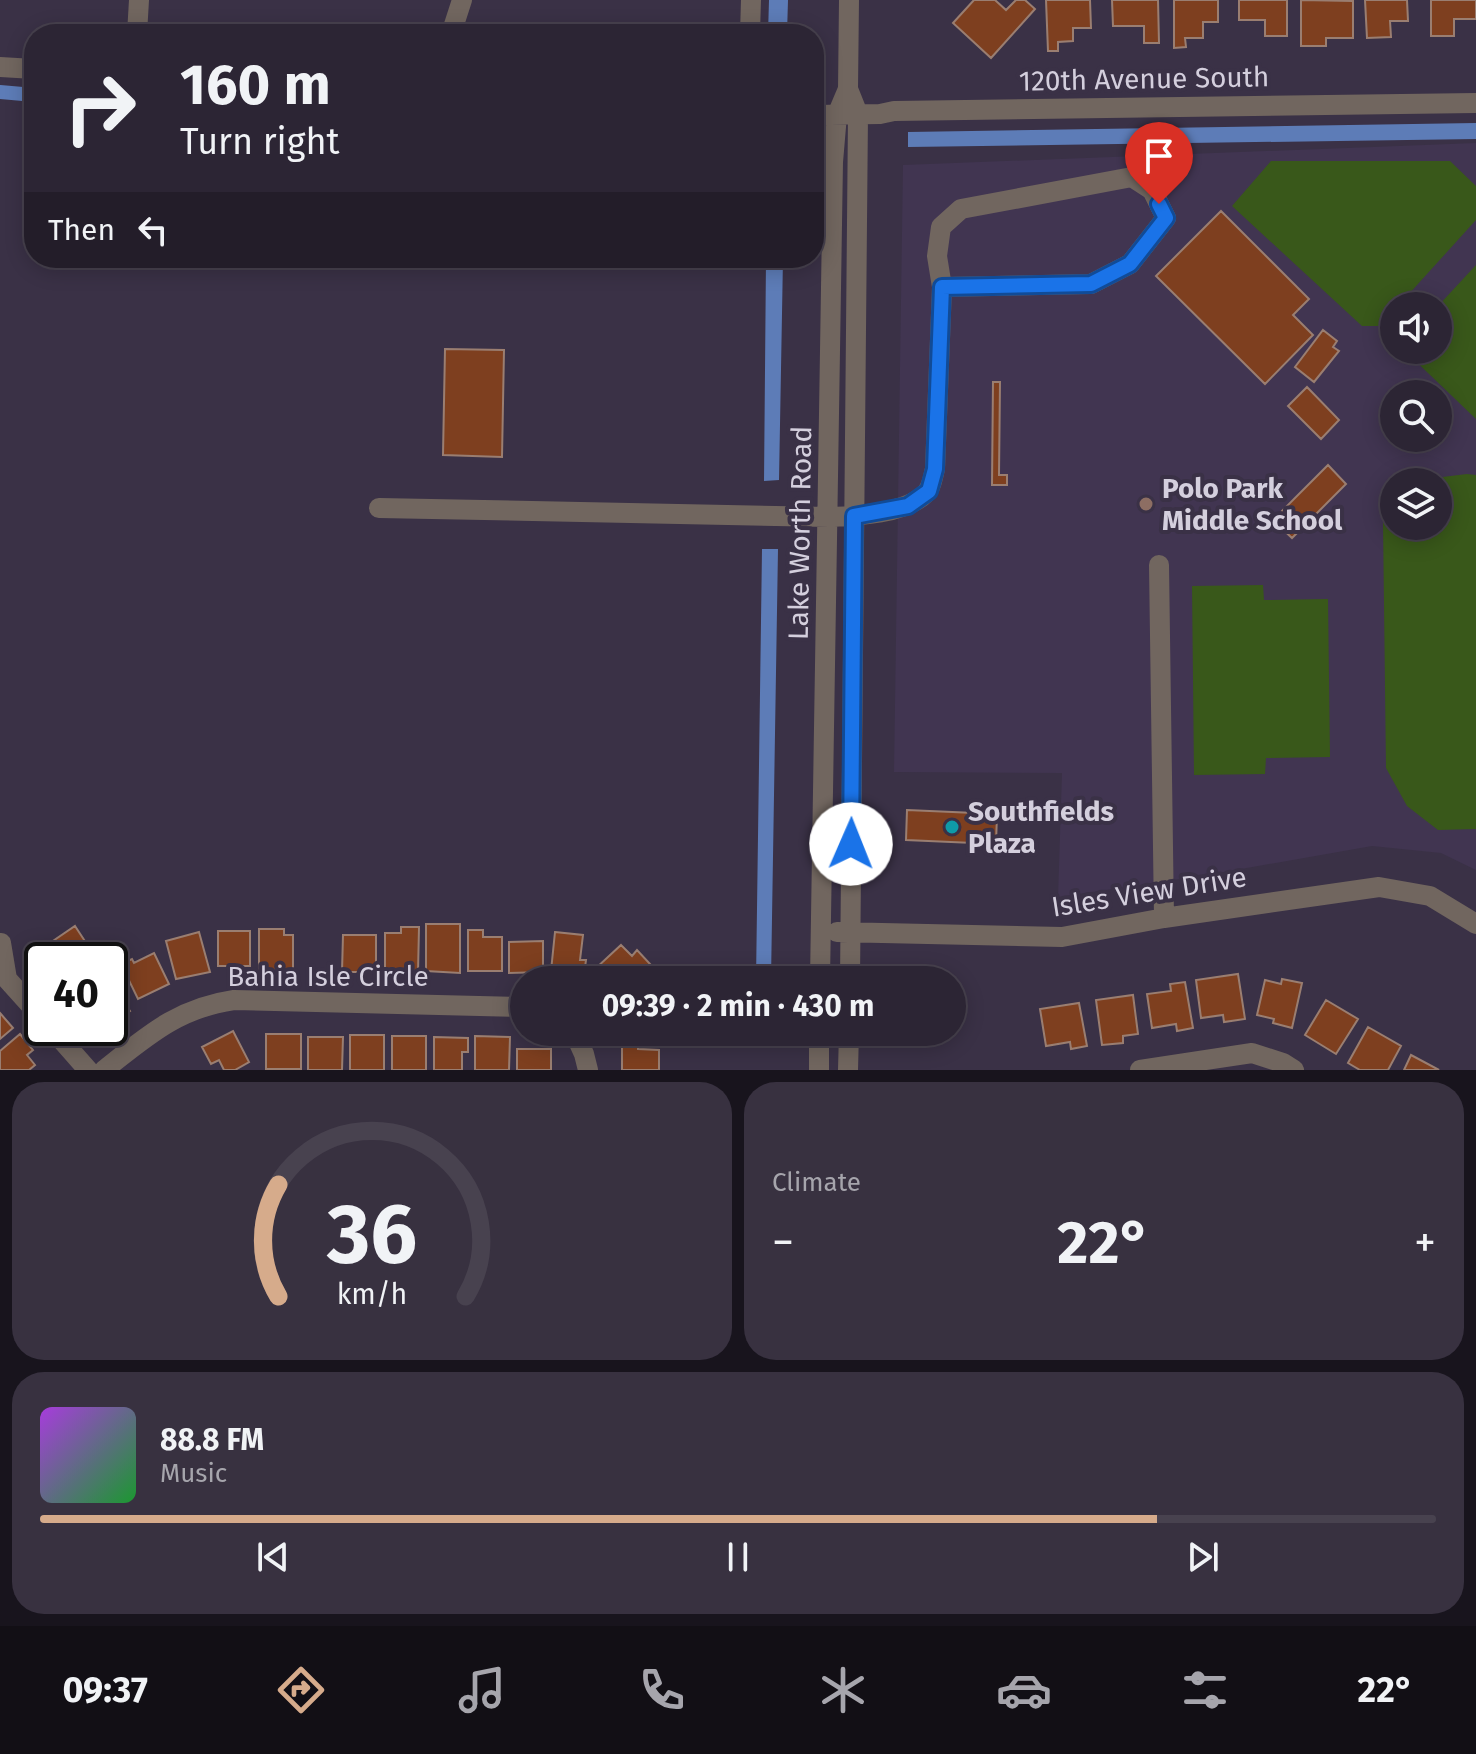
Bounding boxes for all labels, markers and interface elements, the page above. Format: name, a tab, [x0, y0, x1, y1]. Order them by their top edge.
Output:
text: 160 m	[180, 52, 331, 119]
icon: right	[48, 56, 152, 160]
street label: 120th Avenue South	[1019, 60, 1269, 98]
text: Turn right	[180, 120, 340, 164]
pin	[1125, 122, 1193, 204]
icon: arrive	[1137, 134, 1181, 178]
icon: left	[131, 208, 175, 252]
text: Then	[48, 212, 115, 248]
map controls	[1380, 292, 1452, 540]
button: sound	[1380, 292, 1452, 364]
button: search	[1380, 380, 1452, 452]
street label: Lake Worth Road	[782, 426, 818, 640]
button: layers	[1380, 468, 1452, 540]
place label: Polo Park Middle School	[1162, 472, 1343, 537]
marker: Polo Park Middle School	[1137, 495, 1155, 513]
place label: Southfields Plaza	[968, 795, 1114, 860]
position arrow	[809, 802, 893, 886]
marker: Southfields Plaza	[943, 818, 961, 836]
street label: Isles View Drive	[1049, 860, 1249, 924]
speed limit sign: 40	[24, 942, 128, 1046]
street label: Bahia Isle Circle	[227, 960, 429, 993]
text: 09:39 · 2 min · 430 m	[602, 988, 874, 1024]
text: Climate	[772, 1167, 861, 1198]
text: 36	[326, 1185, 417, 1285]
text: 22°	[1057, 1207, 1151, 1279]
text: −	[772, 1216, 794, 1269]
text: +	[1414, 1216, 1436, 1269]
text: km/h	[337, 1277, 407, 1312]
text: 88.8 FM	[160, 1422, 264, 1458]
text: Music	[160, 1458, 227, 1489]
icon: previous	[251, 1535, 295, 1579]
icon: pause	[716, 1535, 760, 1579]
icon: next	[1181, 1535, 1225, 1579]
icon: directions	[273, 1662, 329, 1718]
icon: music	[454, 1662, 510, 1718]
icon: phone	[634, 1662, 690, 1718]
icon: climate	[815, 1662, 871, 1718]
icon: car	[996, 1662, 1052, 1718]
icon: filters	[1177, 1662, 1233, 1718]
text: 09:37	[62, 1668, 148, 1712]
text: 22°	[1358, 1668, 1414, 1712]

